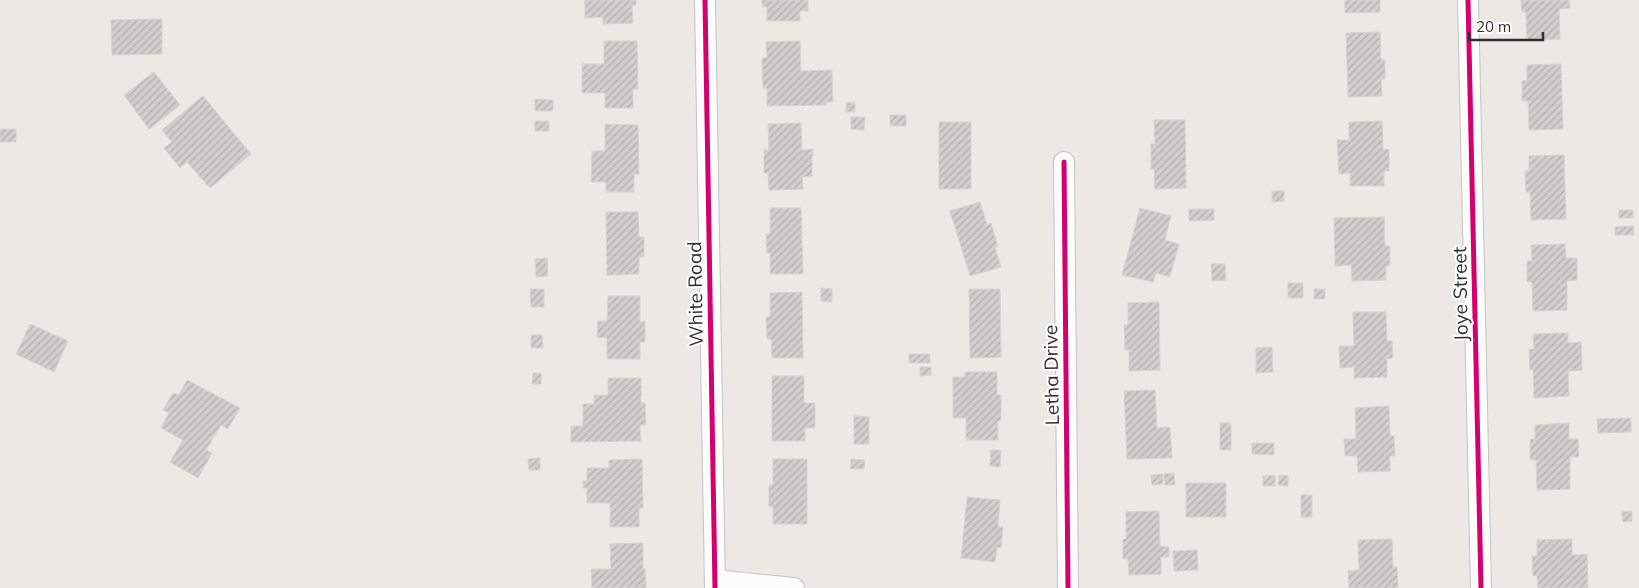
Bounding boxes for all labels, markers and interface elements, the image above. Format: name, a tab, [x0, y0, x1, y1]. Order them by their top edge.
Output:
scale bar	[1469, 10, 1543, 42]
text: 20 m	[1476, 17, 1511, 36]
street label: White Road	[682, 241, 708, 347]
street label: Joye Street	[1447, 246, 1473, 342]
street label: Letha Drive	[1038, 324, 1064, 426]

